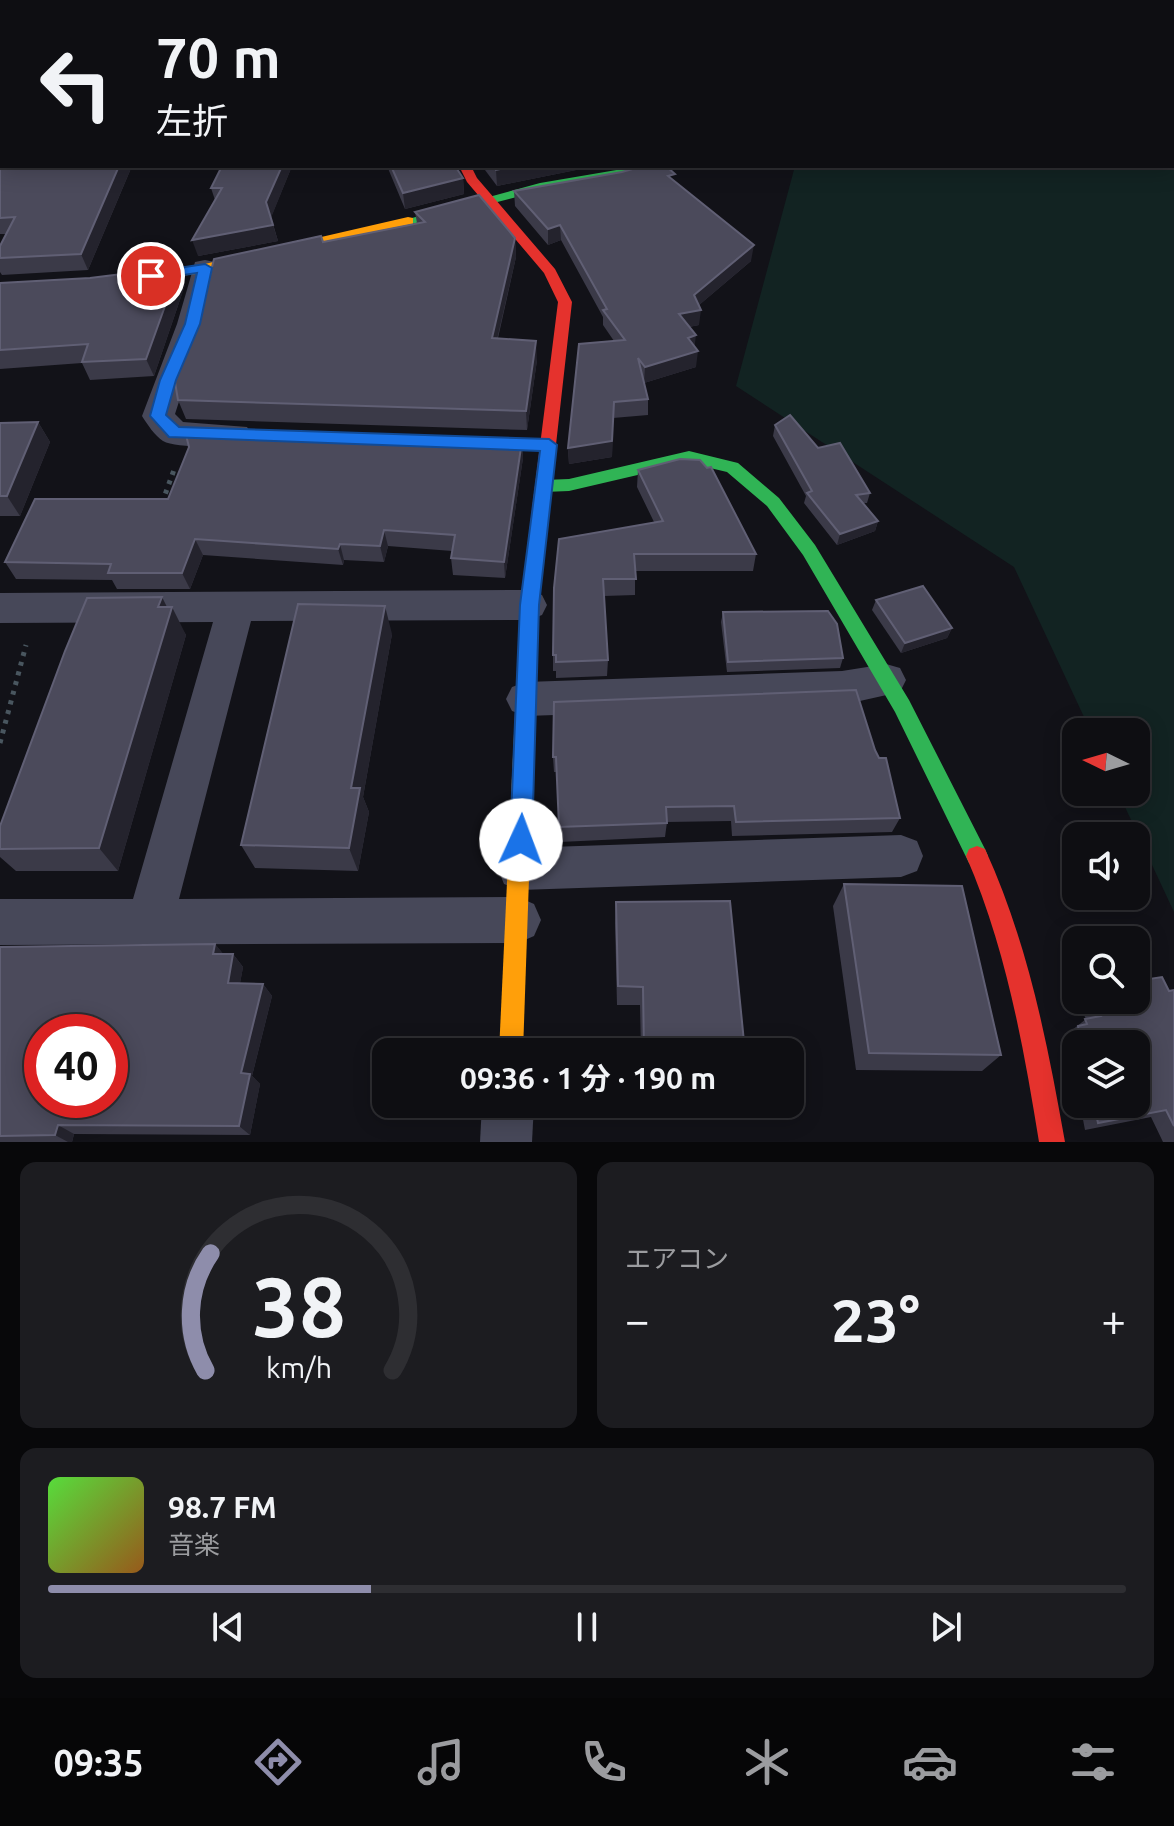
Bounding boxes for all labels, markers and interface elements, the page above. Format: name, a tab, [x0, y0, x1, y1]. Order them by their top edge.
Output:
text: 70 m	[156, 26, 281, 89]
icon: left	[24, 32, 128, 136]
text: 左折	[156, 100, 228, 141]
pin	[117, 242, 185, 310]
icon: arrive	[129, 254, 173, 298]
north arrow	[1062, 718, 1150, 806]
map controls	[1062, 718, 1150, 1118]
position arrow	[479, 798, 563, 882]
button: sound	[1062, 822, 1150, 910]
button: search	[1062, 926, 1150, 1014]
speed limit sign: 40	[24, 1014, 128, 1118]
button: layers	[1062, 1030, 1150, 1118]
text: 09:36 · 1 分 · 190 m	[460, 1061, 716, 1095]
text: エアコン	[625, 1244, 729, 1273]
text: 38	[252, 1259, 345, 1353]
text: 23°	[831, 1286, 920, 1353]
text: −	[625, 1295, 650, 1344]
text: +	[1101, 1295, 1126, 1344]
text: km/h	[266, 1351, 332, 1383]
text: 98.7 FM	[168, 1490, 277, 1524]
text: 音楽	[168, 1530, 220, 1559]
icon: previous	[206, 1605, 250, 1649]
icon: pause	[565, 1605, 609, 1649]
icon: next	[924, 1605, 968, 1649]
icon: directions	[250, 1734, 306, 1790]
icon: music	[413, 1734, 469, 1790]
icon: phone	[576, 1734, 632, 1790]
icon: climate	[739, 1734, 795, 1790]
icon: car	[902, 1734, 958, 1790]
icon: filters	[1065, 1734, 1121, 1790]
text: 09:35	[53, 1742, 144, 1783]

